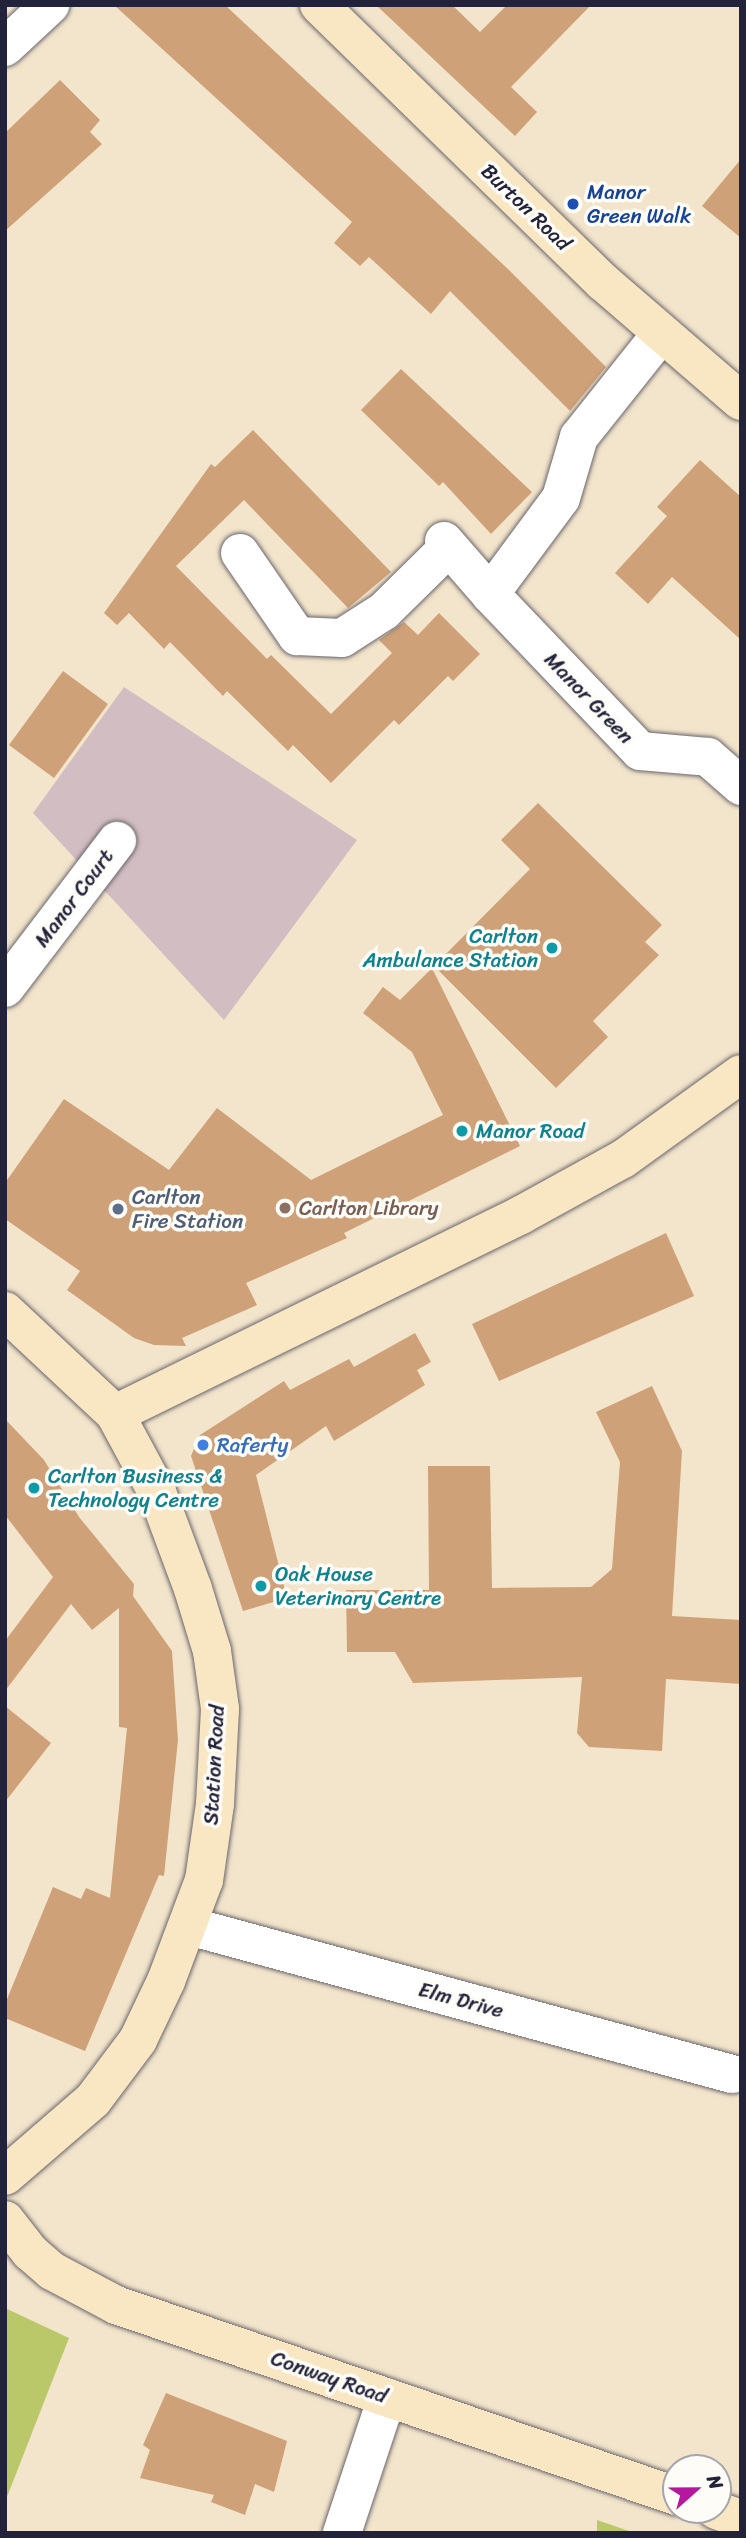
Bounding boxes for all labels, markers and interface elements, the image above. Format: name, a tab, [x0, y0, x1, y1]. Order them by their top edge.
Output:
street label: Burton Road	[476, 158, 576, 256]
place label: Manor Green Walk	[587, 179, 691, 229]
marker: Manor Green Walk	[565, 196, 581, 212]
street label: Manor Green	[539, 647, 639, 749]
street label: Manor Court	[29, 844, 119, 952]
place label: Carlton Ambulance Station	[362, 923, 538, 973]
marker: Carlton Ambulance Station	[544, 940, 560, 956]
place label: Manor Road	[476, 1118, 585, 1144]
marker: Manor Road	[454, 1123, 470, 1139]
place label: Carlton Fire Station	[132, 1184, 244, 1234]
place label: Carlton Library	[299, 1195, 439, 1221]
marker: Carlton Library	[277, 1200, 293, 1216]
marker: Carlton Fire Station	[110, 1201, 126, 1217]
place label: Raferty	[217, 1432, 288, 1458]
marker: Raferty	[195, 1437, 211, 1453]
place label: Carlton Business & Technology Centre	[48, 1463, 221, 1513]
marker: Carlton Business & Technology Centre	[26, 1480, 42, 1496]
place label: Oak House Veterinary Centre	[275, 1561, 442, 1611]
marker: Oak House Veterinary Centre	[253, 1578, 269, 1594]
street label: Station Road	[198, 1704, 230, 1826]
street label: Elm Drive	[416, 1977, 506, 2023]
street label: Conway Road	[268, 2345, 390, 2409]
north arrow	[662, 2454, 732, 2524]
text: N	[697, 2470, 733, 2494]

